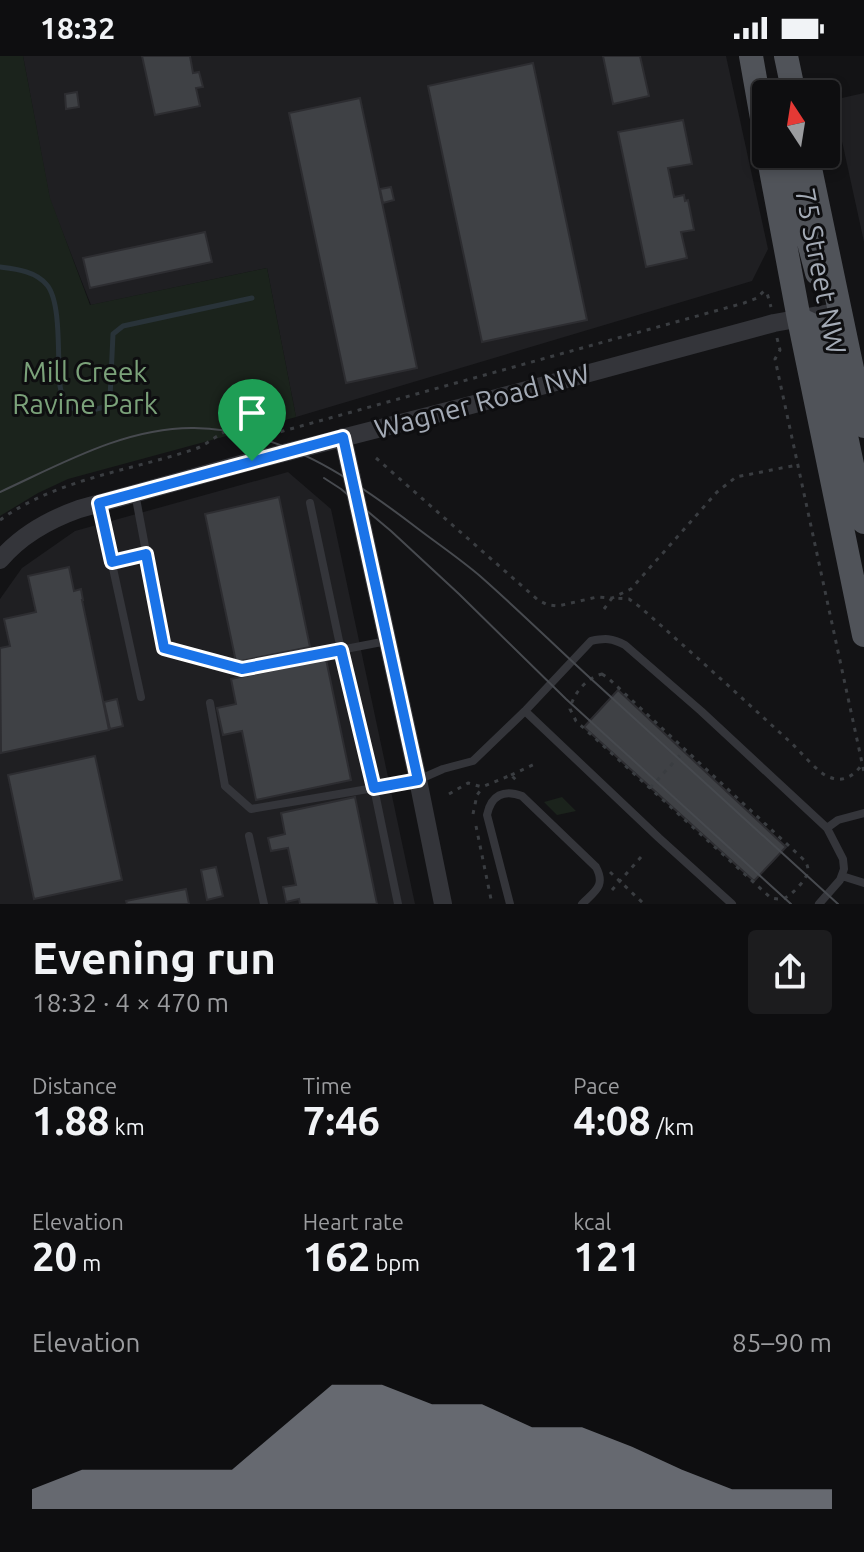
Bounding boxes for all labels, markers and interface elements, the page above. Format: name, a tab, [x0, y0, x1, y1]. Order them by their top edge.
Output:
text: 18:32	[40, 11, 115, 45]
north arrow	[752, 80, 840, 168]
map controls	[752, 80, 840, 168]
street label: 75 Street NW	[790, 185, 853, 357]
park label: Mill Creek Ravine Park	[12, 356, 158, 419]
street label: Wagner Road NW	[371, 357, 593, 444]
pin	[218, 379, 286, 461]
icon: arrive	[230, 391, 274, 435]
button: share	[748, 930, 832, 1014]
text: Evening run	[32, 933, 276, 982]
text: 18:32 · 4 × 470 m	[32, 988, 229, 1017]
text: Distance	[32, 1073, 117, 1098]
text: Time	[303, 1073, 352, 1098]
text: Pace	[573, 1073, 620, 1098]
text: 1.88	[32, 1098, 110, 1143]
text: 7:46	[303, 1098, 380, 1143]
text: 4:08	[573, 1098, 651, 1143]
text: km	[110, 1114, 145, 1139]
text: /km	[651, 1114, 694, 1139]
text: Elevation	[32, 1209, 124, 1234]
text: Heart rate	[303, 1209, 404, 1234]
text: kcal	[573, 1209, 611, 1234]
text: 20	[32, 1234, 77, 1279]
text: 162	[303, 1234, 370, 1279]
text: 121	[573, 1234, 641, 1279]
text: m	[77, 1250, 101, 1275]
text: bpm	[370, 1250, 420, 1275]
text: Elevation	[32, 1328, 140, 1357]
text: 85–90 m	[732, 1328, 832, 1357]

